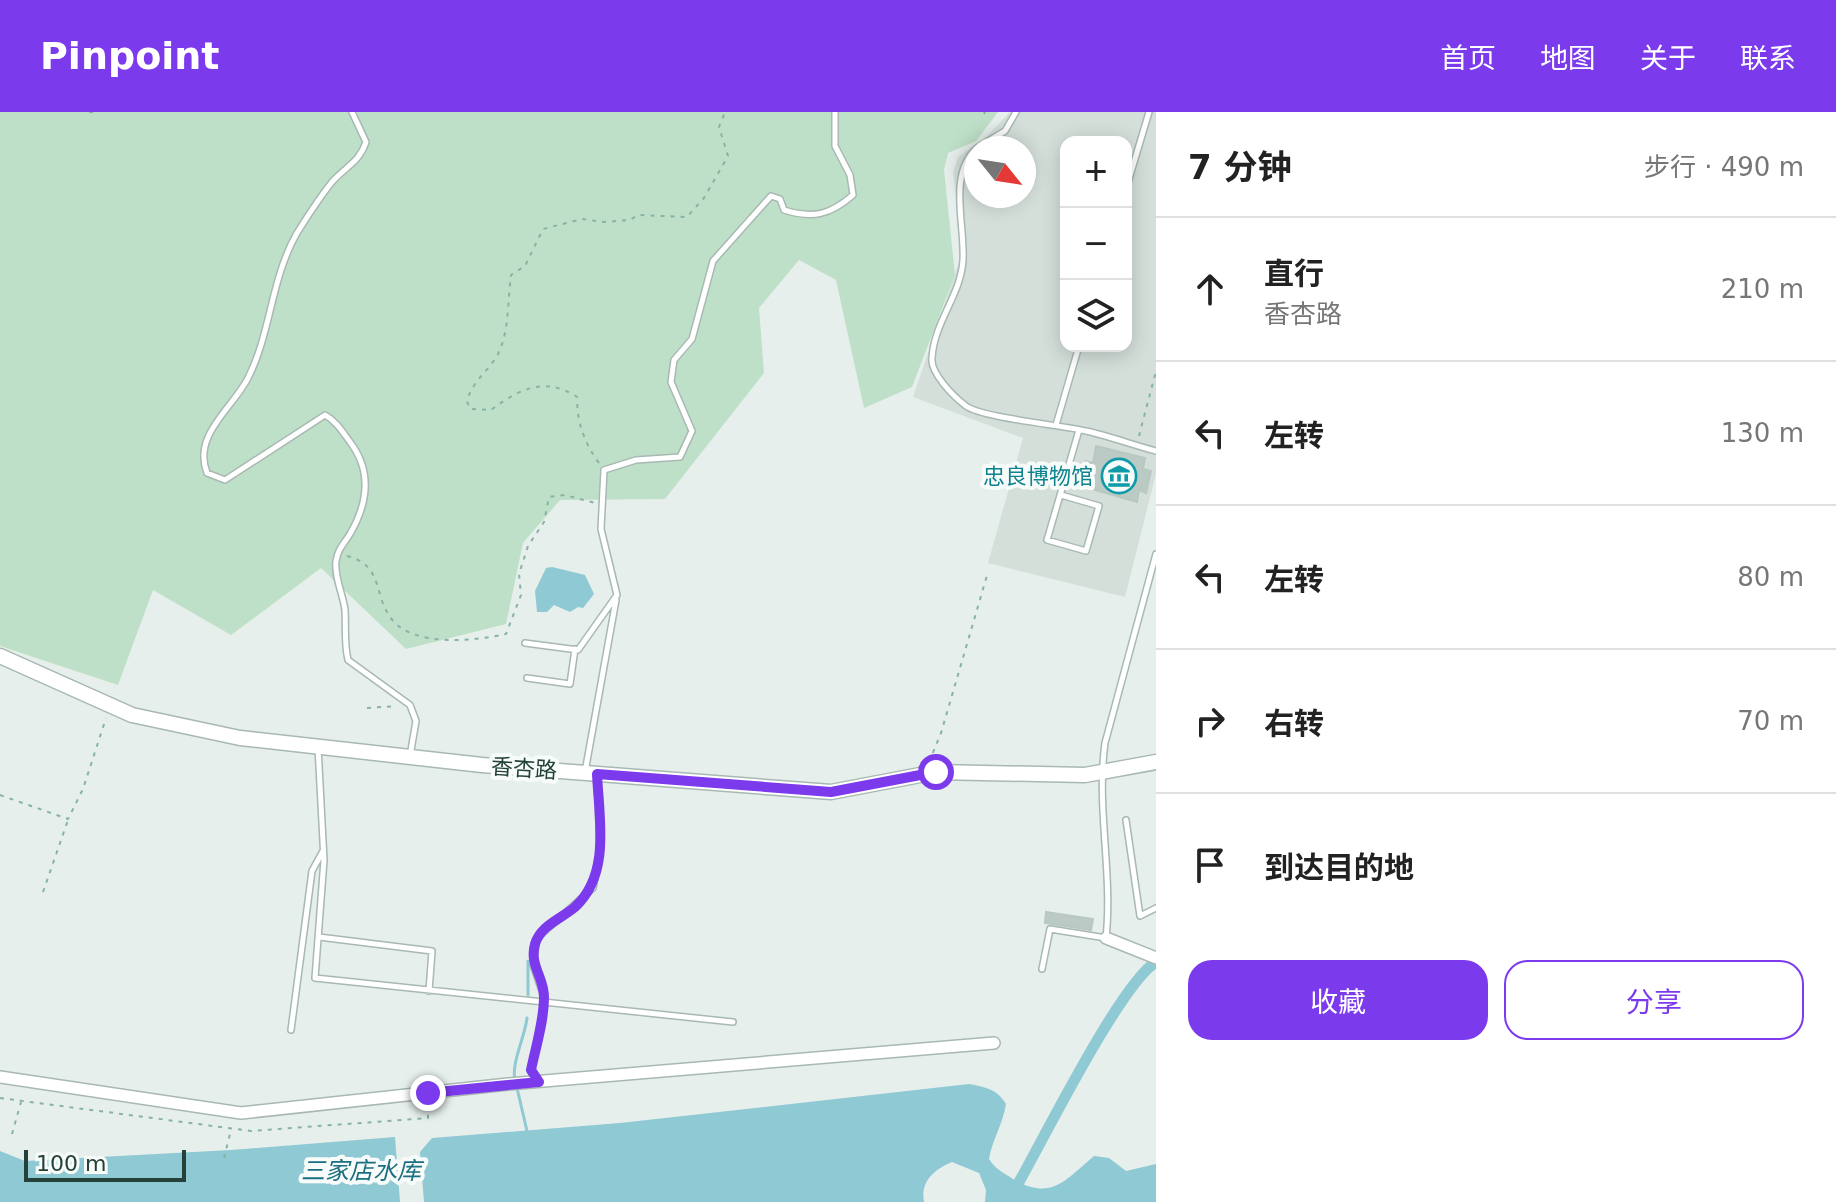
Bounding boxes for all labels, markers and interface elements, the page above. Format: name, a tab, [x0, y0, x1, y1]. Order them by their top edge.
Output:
text: Pinpoint	[40, 34, 219, 78]
text: 首页	[1440, 42, 1496, 75]
text: 地图	[1540, 42, 1596, 75]
text: 关于	[1640, 42, 1696, 75]
text: 联系	[1740, 42, 1796, 75]
north arrow	[964, 136, 1036, 208]
map controls	[1060, 136, 1132, 352]
button: +	[1060, 136, 1132, 208]
text: 7 分钟	[1188, 147, 1292, 187]
text: 步行 · 490 m	[1644, 152, 1804, 182]
button: −	[1060, 208, 1132, 280]
text: 直行	[1264, 256, 1324, 291]
icon: ahead	[1188, 267, 1232, 311]
text: 210 m	[1721, 274, 1804, 304]
button: layers	[1060, 280, 1132, 352]
text: 香杏路	[1264, 299, 1342, 329]
icon: left	[1188, 411, 1232, 455]
text: 左转	[1264, 418, 1324, 453]
text: 130 m	[1721, 418, 1804, 448]
museum icon: 忠良博物馆	[1100, 457, 1138, 495]
place label: 忠良博物馆	[983, 464, 1093, 489]
icon: left	[1188, 555, 1232, 599]
text: 左转	[1264, 562, 1324, 597]
text: 80 m	[1737, 562, 1804, 592]
icon: right	[1188, 699, 1232, 743]
text: 右转	[1264, 706, 1324, 741]
text: 70 m	[1737, 706, 1804, 736]
street label: 香杏路	[490, 754, 558, 783]
route start	[918, 754, 954, 790]
icon: arrive	[1188, 843, 1232, 887]
text: 到达目的地	[1264, 850, 1414, 885]
button: 收藏	[1188, 960, 1488, 1040]
button: 分享	[1504, 960, 1804, 1040]
route end	[410, 1075, 446, 1111]
scale bar	[24, 1146, 186, 1182]
text: 100 m	[36, 1151, 106, 1176]
water label: 三家店水库	[301, 1157, 425, 1185]

